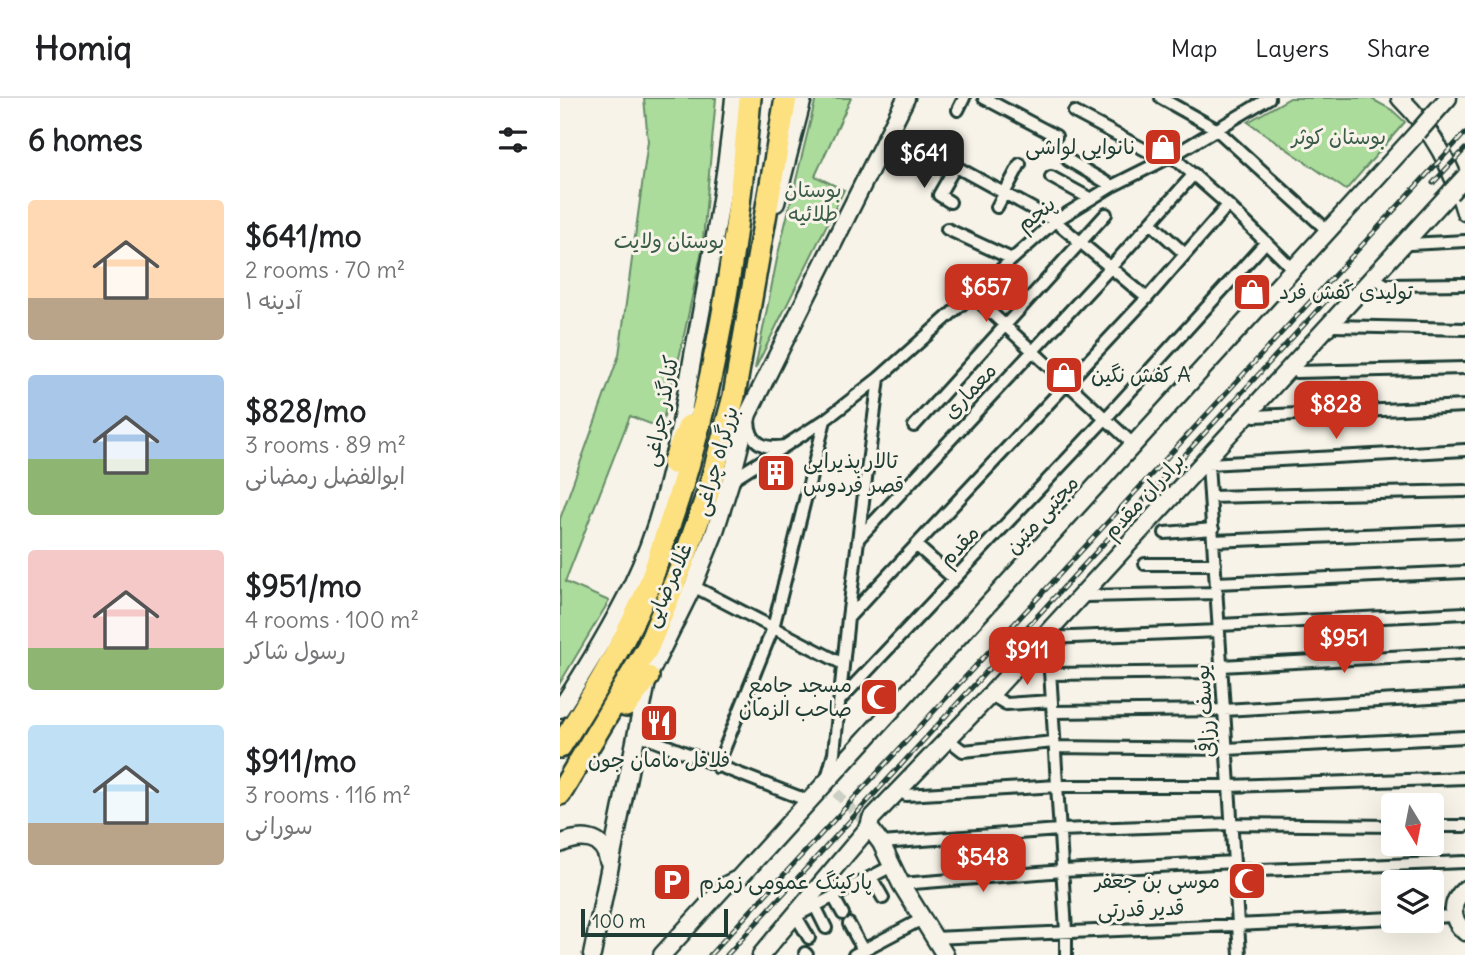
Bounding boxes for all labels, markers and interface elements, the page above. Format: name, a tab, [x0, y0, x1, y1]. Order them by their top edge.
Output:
text: Homiq	[35, 27, 132, 69]
text: Map	[1171, 33, 1217, 63]
text: Layers	[1255, 33, 1329, 63]
text: Share	[1367, 33, 1430, 63]
text: 6 homes	[28, 121, 143, 159]
icon: filters	[494, 121, 532, 159]
park label: بوستان کوثر	[1290, 123, 1386, 150]
shop icon: نانوایی لواشی	[1142, 126, 1184, 168]
pin: $641	[883, 130, 965, 190]
place label: نانوایی لواشی	[1025, 133, 1136, 161]
text: $641	[900, 138, 948, 167]
park label: بوستان طلائیه	[784, 176, 842, 227]
street label: پنجم	[1011, 190, 1063, 240]
text: $641/mo	[245, 217, 362, 255]
park label: بوستان ولایت	[614, 227, 724, 254]
icon: home	[84, 228, 168, 312]
text: 2 rooms · 70 m²	[245, 255, 405, 284]
pin: $657	[945, 264, 1027, 324]
shop icon: تولیدی کفش فرد	[1231, 271, 1273, 313]
text: $657	[961, 272, 1011, 301]
place label: تولیدی کفش فرد	[1279, 278, 1414, 305]
text: آدینه ۱	[245, 286, 301, 315]
street label: کنارگذر چراغی	[637, 353, 685, 469]
shop icon: کفش نگین A	[1043, 354, 1085, 396]
street label: معماری	[937, 357, 1002, 424]
place label: کفش نگین A	[1091, 361, 1191, 388]
pin: $828	[1295, 382, 1377, 441]
text: $828	[1310, 389, 1362, 418]
text: $828/mo	[245, 392, 366, 430]
icon: home	[84, 403, 168, 487]
street label: بزرگراه چراغی	[687, 403, 745, 519]
text: 3 rooms · 89 m²	[245, 430, 406, 459]
place label: تالار پذیرایی قصر فردوس	[803, 447, 904, 498]
street label: برادران مقدم	[1097, 447, 1193, 546]
building icon: تالار پذیرایی قصر فردوس	[755, 452, 797, 494]
text: ابوالفضل رمضانی	[245, 461, 405, 490]
street label: مجتبی متین	[999, 469, 1085, 561]
street label: مقدم	[933, 519, 987, 574]
street label: غلامرضایی	[637, 538, 699, 632]
text: $951/mo	[245, 567, 362, 605]
icon: home	[84, 578, 168, 662]
text: 4 rooms · 100 m²	[245, 605, 419, 634]
pin: $951	[1303, 616, 1385, 675]
text: $951	[1320, 623, 1368, 652]
pin: $911	[986, 628, 1068, 687]
text: $911	[1005, 635, 1049, 664]
text: رسول شاکر	[245, 636, 346, 665]
street label: یوسف رزاقی	[1188, 663, 1221, 759]
place label: مسجد جامع صاحب الزمان	[739, 671, 852, 722]
mosque icon: مسجد جامع صاحب الزمان	[858, 676, 900, 718]
restaurant icon: فلافل مامان جون	[638, 702, 680, 744]
text: $911/mo	[245, 742, 356, 780]
place label: فلافل مامان جون	[588, 746, 730, 773]
icon: home	[84, 753, 168, 837]
text: 3 rooms · 116 m²	[245, 780, 411, 809]
north arrow	[1381, 793, 1444, 856]
map controls	[1381, 793, 1444, 933]
text: سورانی	[245, 811, 313, 840]
pin: $548	[942, 834, 1024, 894]
text: $548	[957, 842, 1009, 871]
mosque icon: موسی بن جعفر	[1226, 860, 1268, 902]
parking icon: پارکینگ عمومی زمزم	[651, 861, 693, 903]
place label: موسی بن جعفر	[1093, 867, 1220, 895]
place label: پارکینگ عمومی زمزم	[699, 868, 872, 898]
button: layers	[1381, 870, 1444, 933]
street label: قدیر قدرتی	[1097, 893, 1185, 925]
scale bar	[581, 906, 728, 938]
text: 100 m	[592, 909, 646, 933]

